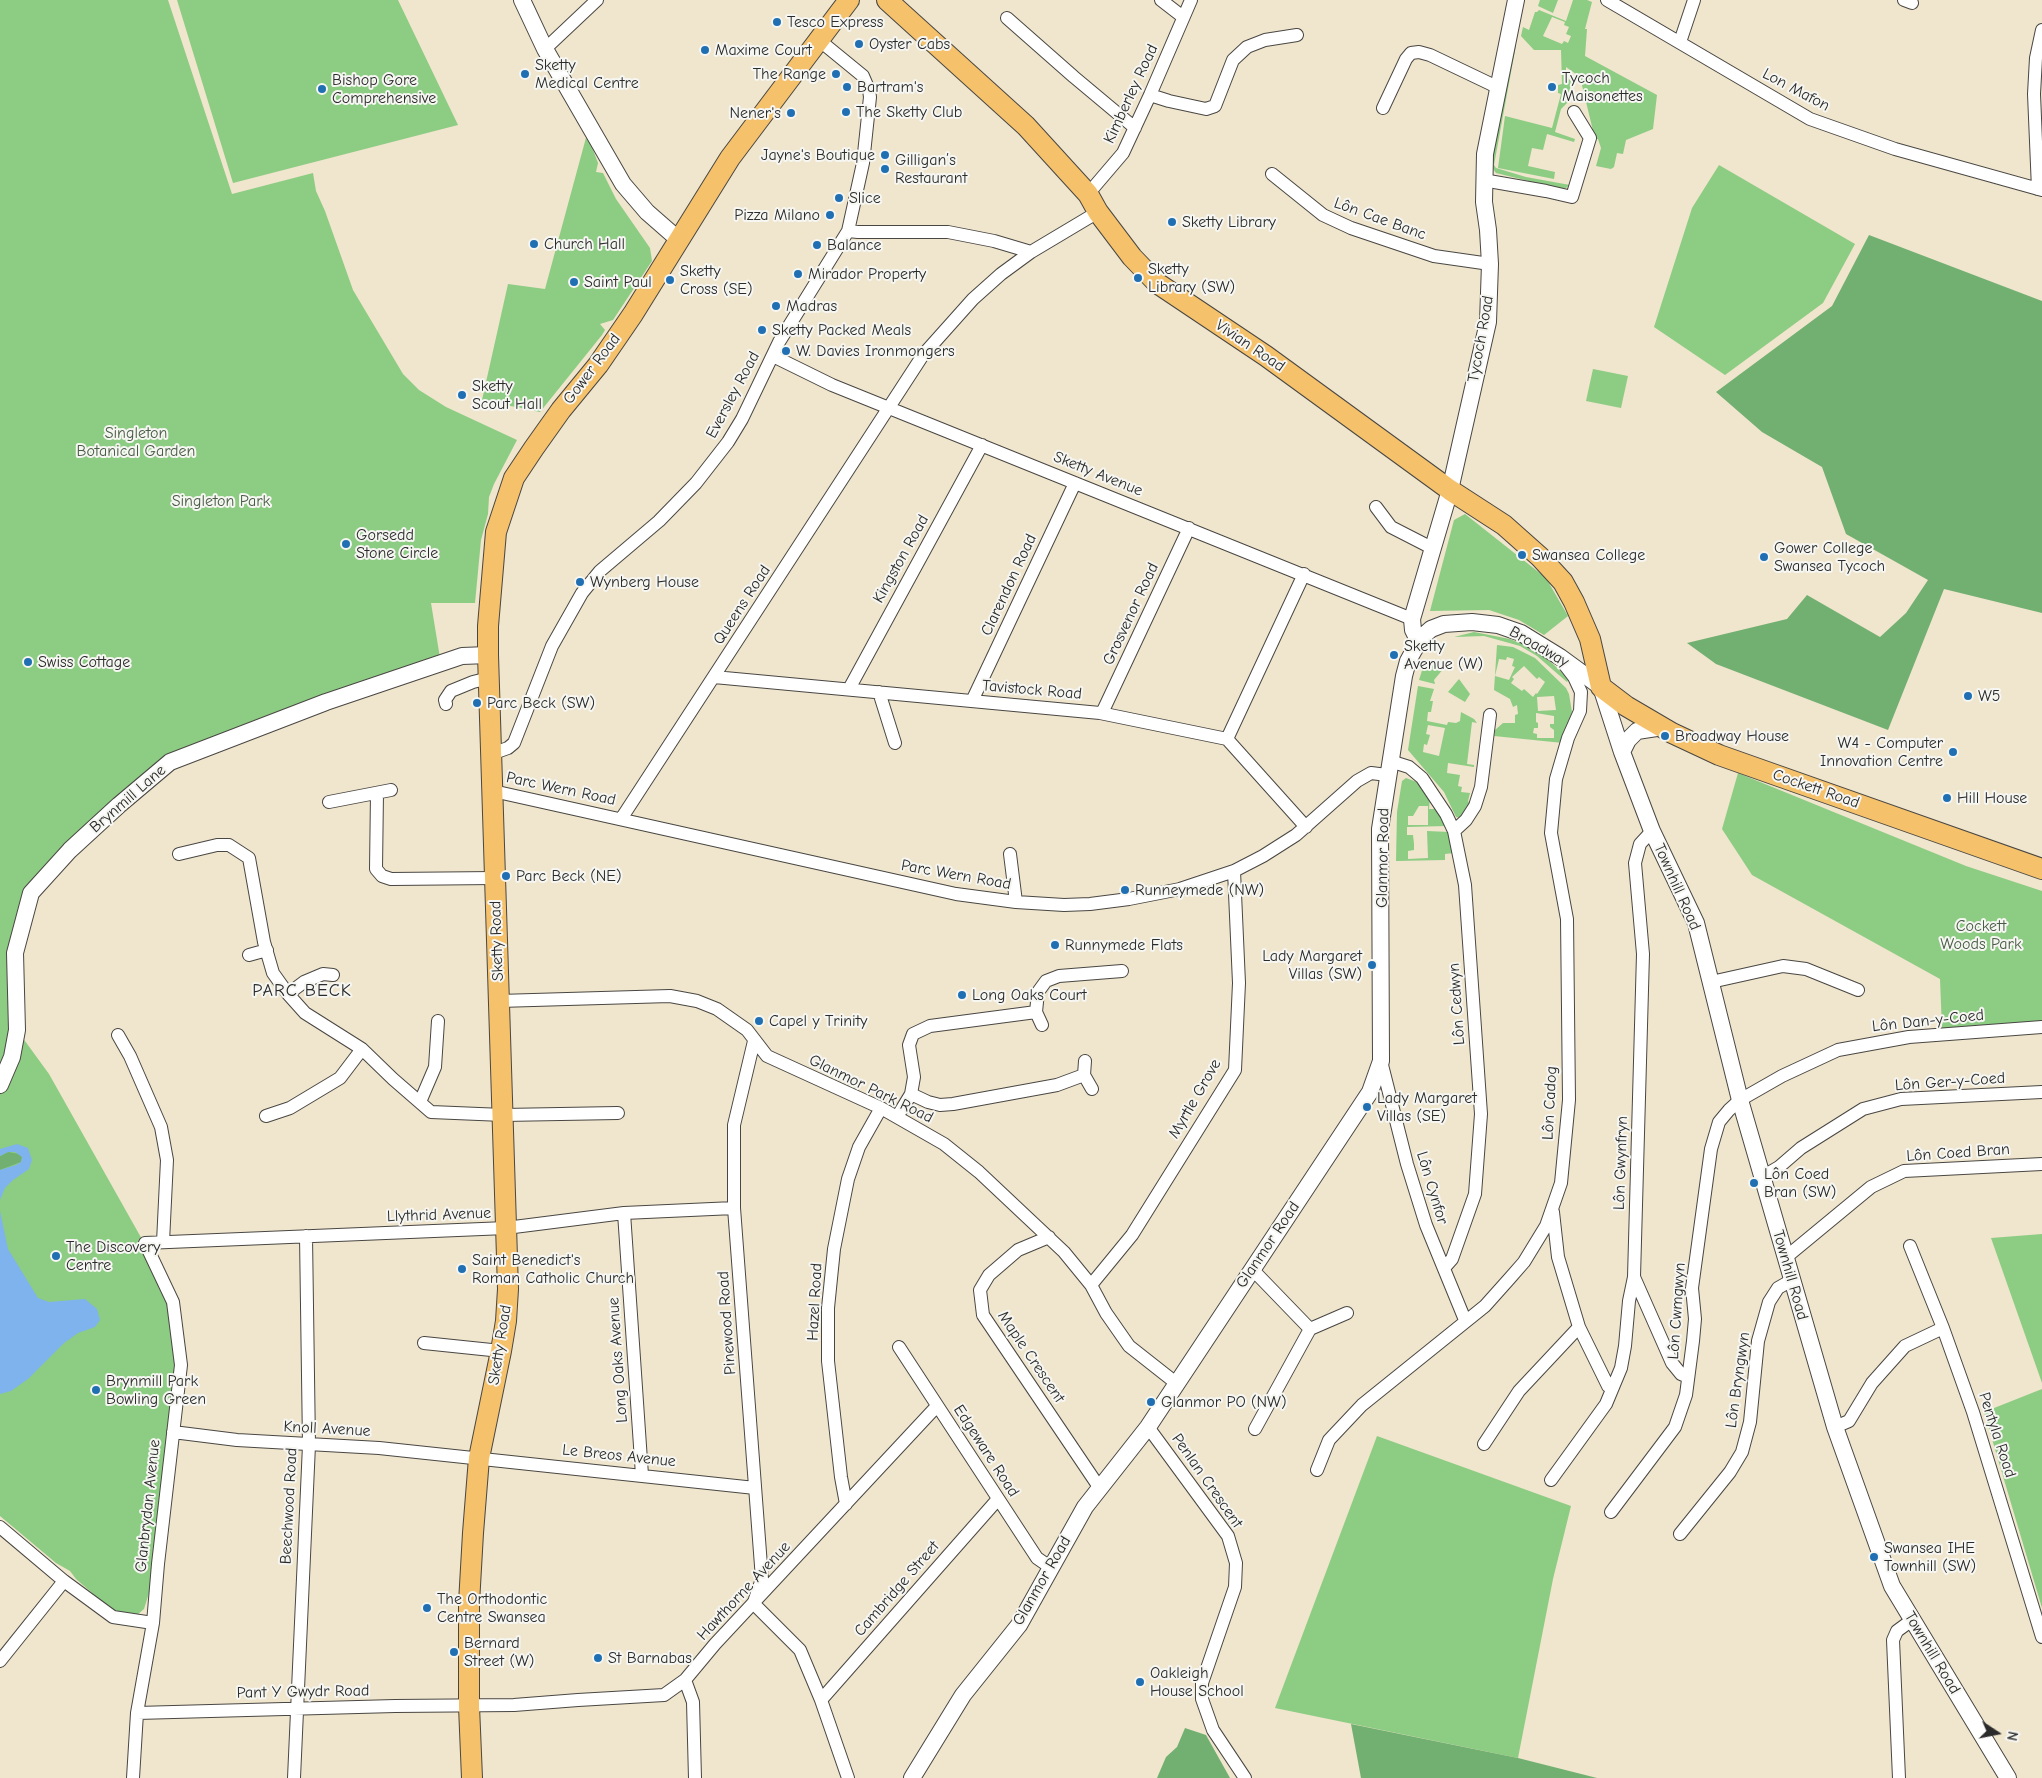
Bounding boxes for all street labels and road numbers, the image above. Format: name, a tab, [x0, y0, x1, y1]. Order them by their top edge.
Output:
street label: Kimberley Road	[1100, 41, 1162, 147]
street label: Lon Mafon	[1759, 64, 1833, 116]
street label: Lôn Cae Banc	[1331, 193, 1429, 245]
street label: Tycoch Road	[1464, 294, 1498, 384]
street label: Vivian Road	[1212, 316, 1288, 376]
street label: Gower Road	[559, 330, 625, 408]
street label: Eversley Road	[702, 348, 764, 442]
street label: Sketty Avenue	[1051, 447, 1145, 501]
street label: Kingston Road	[869, 512, 933, 606]
street label: Clarendon Road	[977, 531, 1041, 639]
street label: Grosvenor Road	[1099, 560, 1163, 668]
street label: Queens Road	[709, 562, 775, 648]
street label: Broadway	[1506, 622, 1572, 672]
street label: Tavistock Road	[981, 676, 1083, 704]
street label: Brynmill Lane	[86, 761, 170, 837]
street label: Cockett Road	[1770, 765, 1862, 813]
street label: Parc Wern Road	[505, 768, 617, 810]
street label: Glanmor Road	[1373, 808, 1393, 908]
street label: Townhill Road	[1649, 841, 1705, 933]
street label: Parc Wern Road	[899, 856, 1013, 894]
street label: Sketty Road	[486, 900, 508, 982]
street label: Lôn Cedwyn	[1445, 962, 1469, 1046]
street label: Lôn Dan-y-Coed	[1871, 1006, 1985, 1036]
street label: Glanmor Park Road	[806, 1051, 936, 1127]
street label: Myrtle Grove	[1165, 1056, 1225, 1142]
street label: Lôn Cadog	[1538, 1066, 1562, 1140]
street label: Lôn Ger-y-Coed	[1894, 1069, 2006, 1095]
street label: Lôn Gwynfryn	[1610, 1116, 1632, 1210]
street label: Lôn Coed Bran	[1906, 1140, 2010, 1166]
street label: Lôn Cynfor	[1412, 1149, 1452, 1227]
street label: Glanmor Road	[1232, 1198, 1304, 1292]
street label: Llythrid Avenue	[387, 1204, 491, 1226]
street label: Townhill Road	[1768, 1228, 1812, 1322]
street label: Lôn Cwmgwyn	[1664, 1262, 1690, 1360]
street label: Hazel Road	[803, 1263, 827, 1341]
street label: Pinewood Road	[714, 1270, 740, 1376]
street label: Long Oaks Avenue	[604, 1297, 632, 1423]
street label: Sketty Road	[484, 1304, 516, 1386]
street label: Maple Crescent	[993, 1307, 1069, 1407]
street label: Lôn Bryngwyn	[1722, 1331, 1754, 1429]
street label: Pentyla Road	[1974, 1390, 2020, 1480]
street label: Edgeware Road	[949, 1401, 1023, 1501]
street label: Knoll Avenue	[283, 1417, 371, 1441]
street label: Penlan Crescent	[1167, 1430, 1247, 1532]
street label: Glanbrydan Avenue	[131, 1439, 165, 1573]
street label: Le Breos Avenue	[561, 1440, 677, 1472]
street label: Beechwood Road	[276, 1447, 302, 1565]
street label: Glanmor Road	[1009, 1533, 1075, 1629]
street label: Cambridge Street	[850, 1537, 944, 1641]
street label: Hawthorne Avenue	[693, 1538, 795, 1644]
street label: Townhill Road	[1900, 1608, 1964, 1698]
street label: Pant Y Gwydr Road	[236, 1681, 370, 1703]

